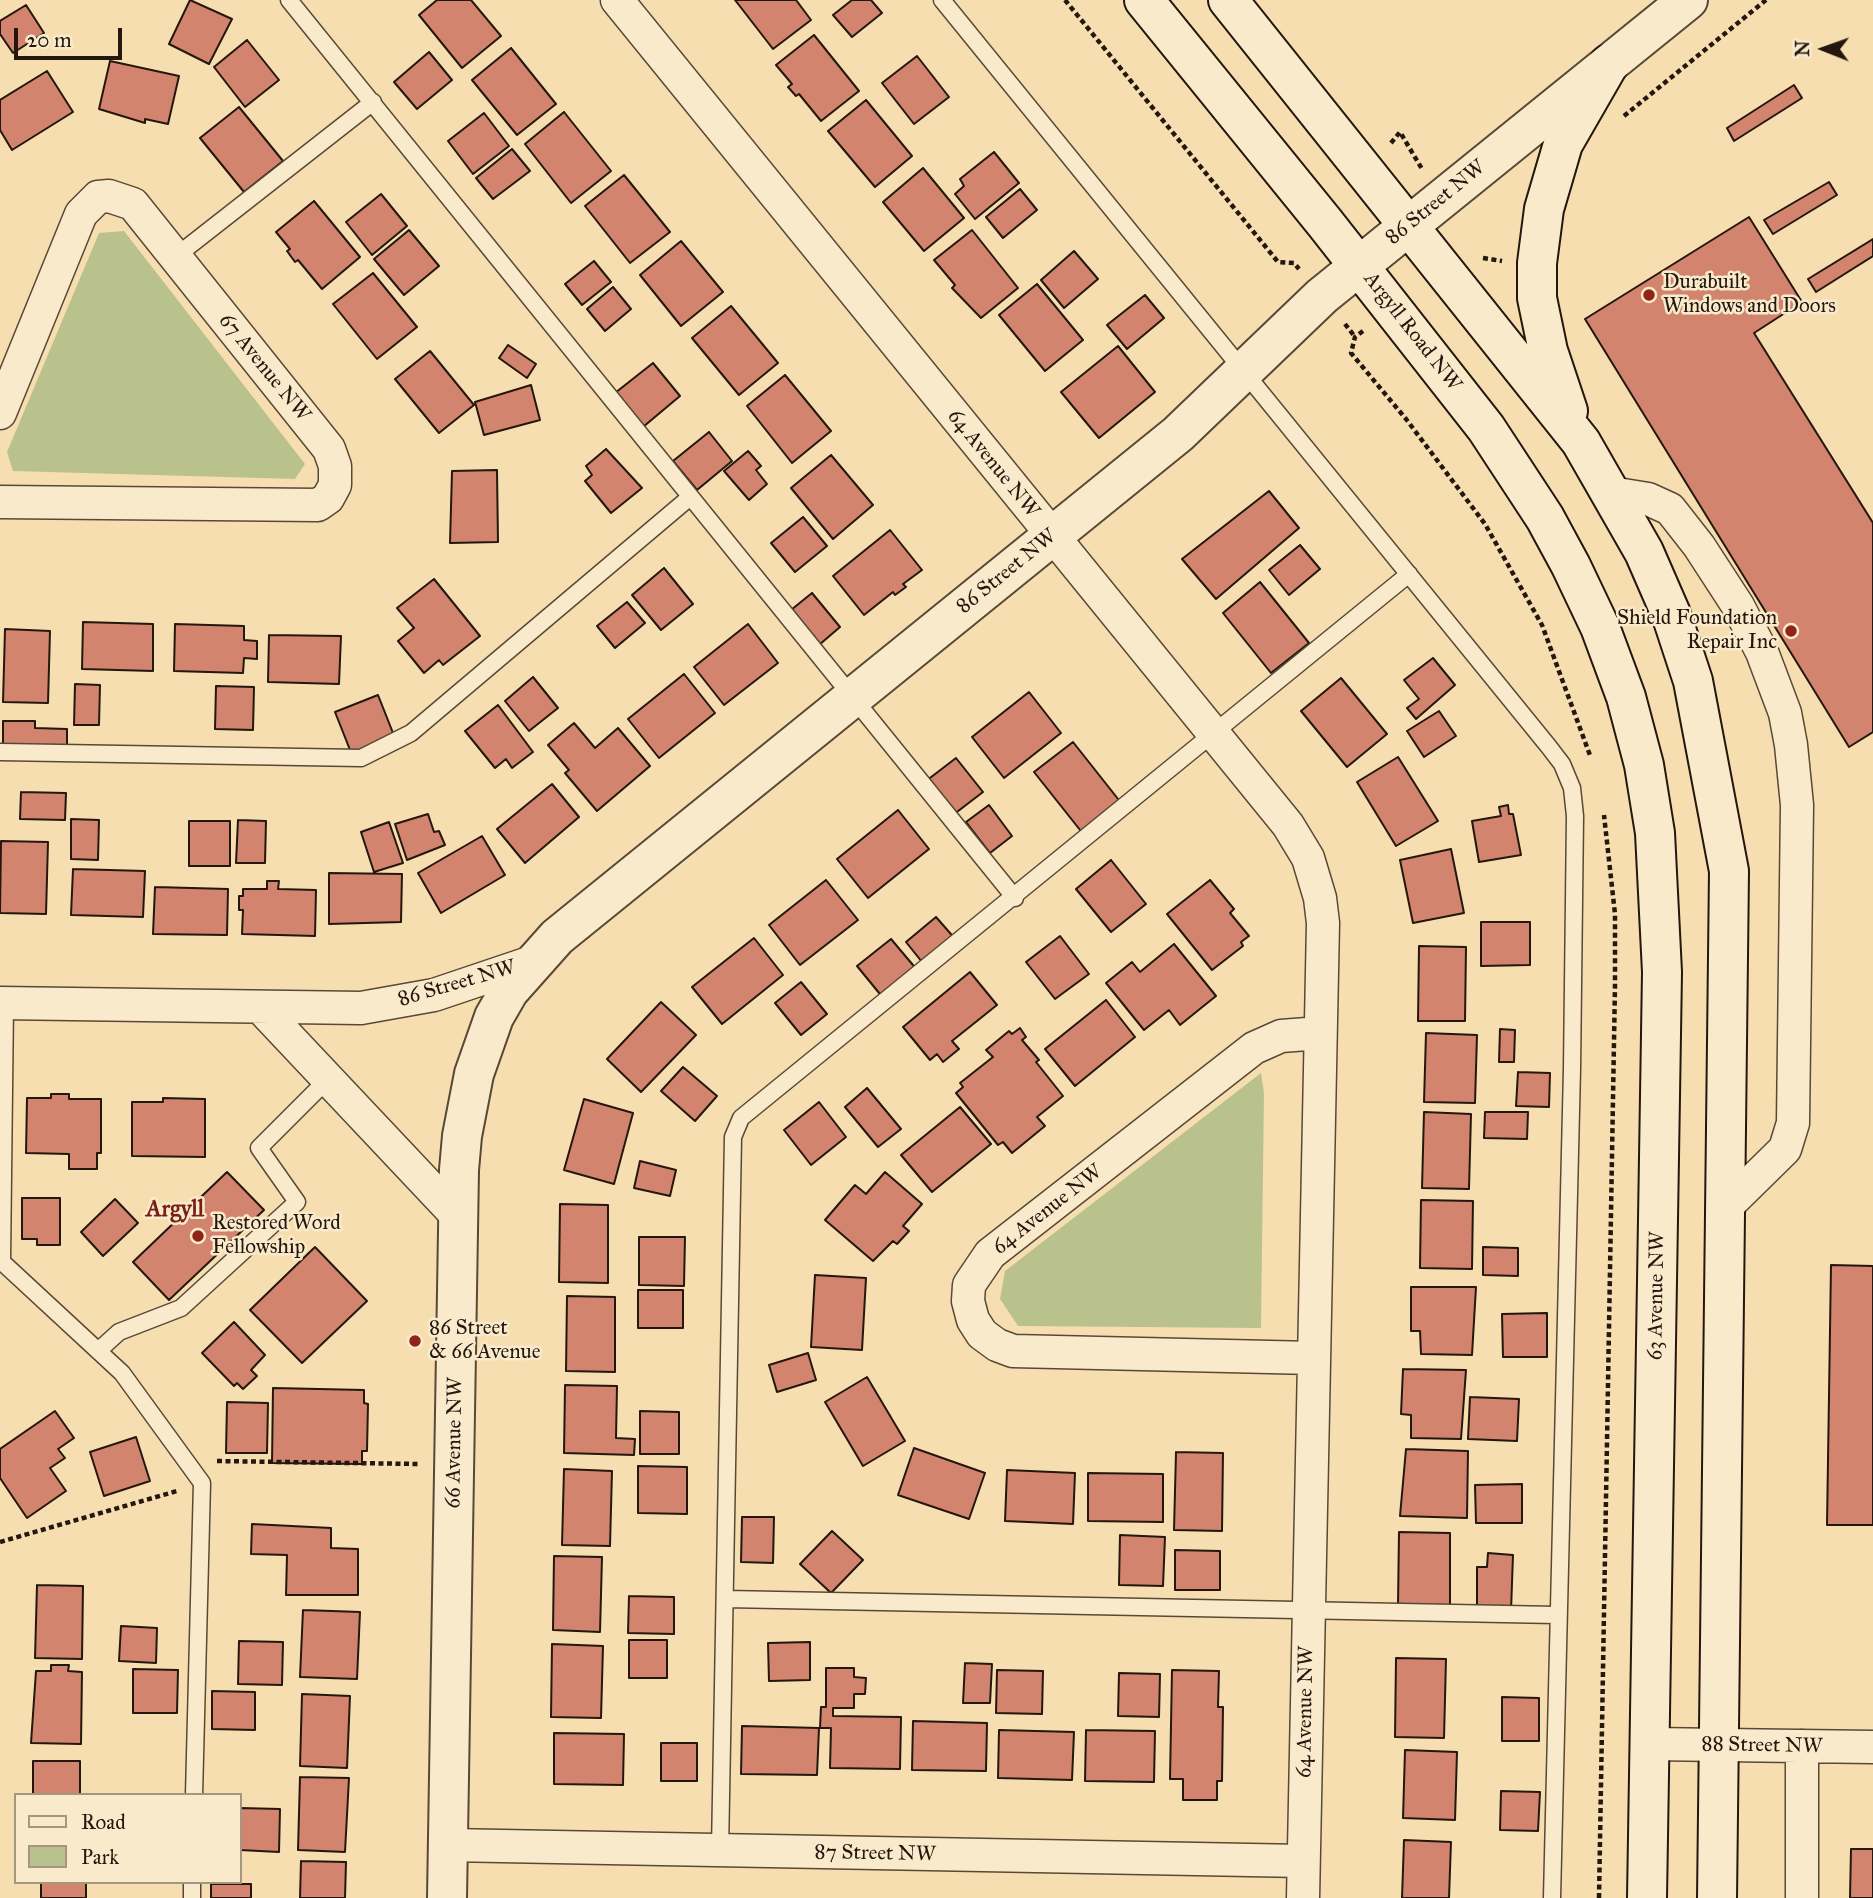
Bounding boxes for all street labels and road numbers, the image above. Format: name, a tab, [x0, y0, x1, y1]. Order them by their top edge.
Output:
street label: 86 Street NW	[1381, 155, 1491, 251]
street label: Argyll Road NW	[1358, 267, 1466, 397]
street label: 67 Avenue NW	[213, 309, 315, 427]
street label: 64 Avenue NW	[942, 405, 1044, 523]
street label: 86 Street NW	[952, 524, 1062, 620]
street label: 86 Street NW	[395, 955, 519, 1013]
street label: 64 Avenue NW	[988, 1159, 1108, 1261]
street label: 63 Avenue NW	[1643, 1231, 1671, 1361]
street label: 66 Avenue NW	[441, 1377, 469, 1509]
street label: 64 Avenue NW	[1292, 1646, 1320, 1778]
street label: 88 Street NW	[1701, 1732, 1823, 1760]
street label: 87 Street NW	[814, 1840, 936, 1868]

